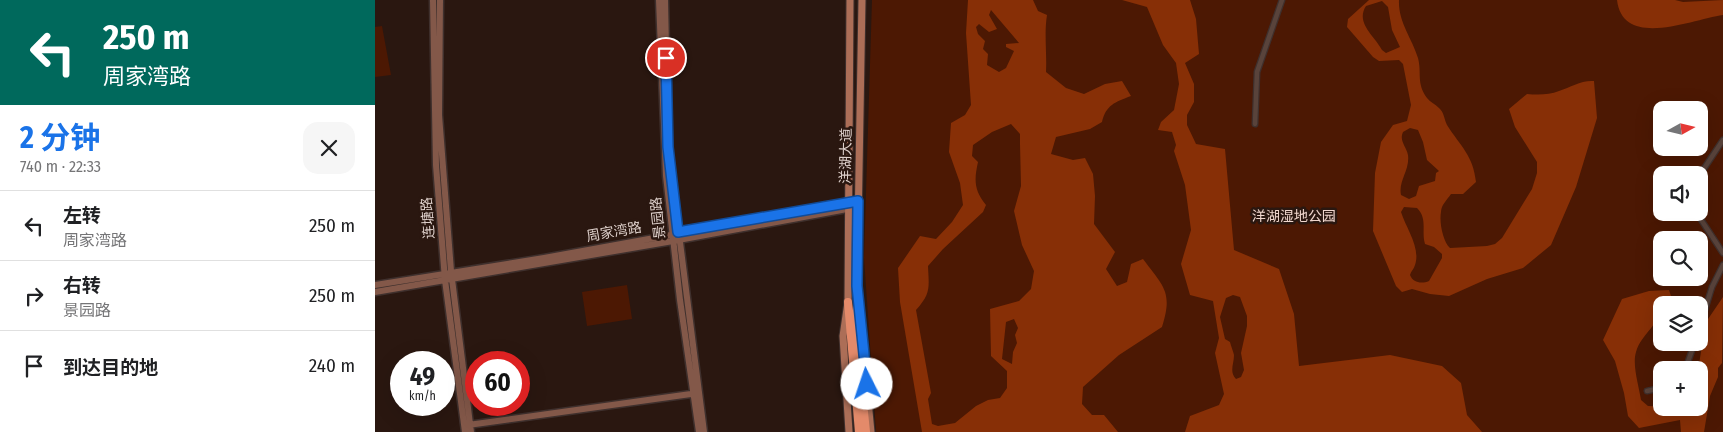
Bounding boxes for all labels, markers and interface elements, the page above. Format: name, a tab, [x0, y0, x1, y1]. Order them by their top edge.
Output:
text: 250 m	[103, 16, 190, 58]
icon: left	[20, 20, 85, 85]
pin	[645, 37, 687, 79]
icon: arrive	[652, 44, 680, 72]
text: 周家湾路	[103, 63, 191, 90]
north arrow	[1653, 101, 1707, 156]
map controls	[1653, 101, 1708, 416]
text: 2 分钟	[20, 120, 100, 156]
button: close	[303, 122, 355, 174]
street label: 洋湖大道	[837, 128, 855, 184]
text: 740 m · 22:33	[20, 157, 101, 176]
button: sound	[1653, 166, 1708, 221]
street label: 连塘路	[418, 196, 438, 240]
street label: 景园路	[647, 196, 669, 240]
text: 左转	[63, 204, 101, 227]
park label: 洋湖湿地公园	[1252, 208, 1336, 225]
icon: left	[20, 212, 48, 240]
text: 250 m	[309, 214, 355, 237]
street label: 周家湾路	[585, 219, 643, 245]
text: 周家湾路	[63, 231, 127, 250]
button: search	[1653, 231, 1708, 286]
text: 右转	[63, 274, 101, 297]
icon: right	[20, 282, 48, 310]
text: 250 m	[309, 284, 355, 307]
button: layers	[1653, 296, 1708, 351]
text: 景园路	[63, 301, 111, 320]
speed limit sign: 60	[465, 351, 530, 416]
icon: arrive	[20, 352, 48, 380]
text: 240 m	[309, 354, 355, 377]
text: 到达目的地	[63, 356, 158, 379]
position arrow	[840, 357, 892, 409]
button: +	[1653, 361, 1708, 416]
text: 49	[410, 362, 435, 392]
text: km/h	[409, 389, 436, 403]

